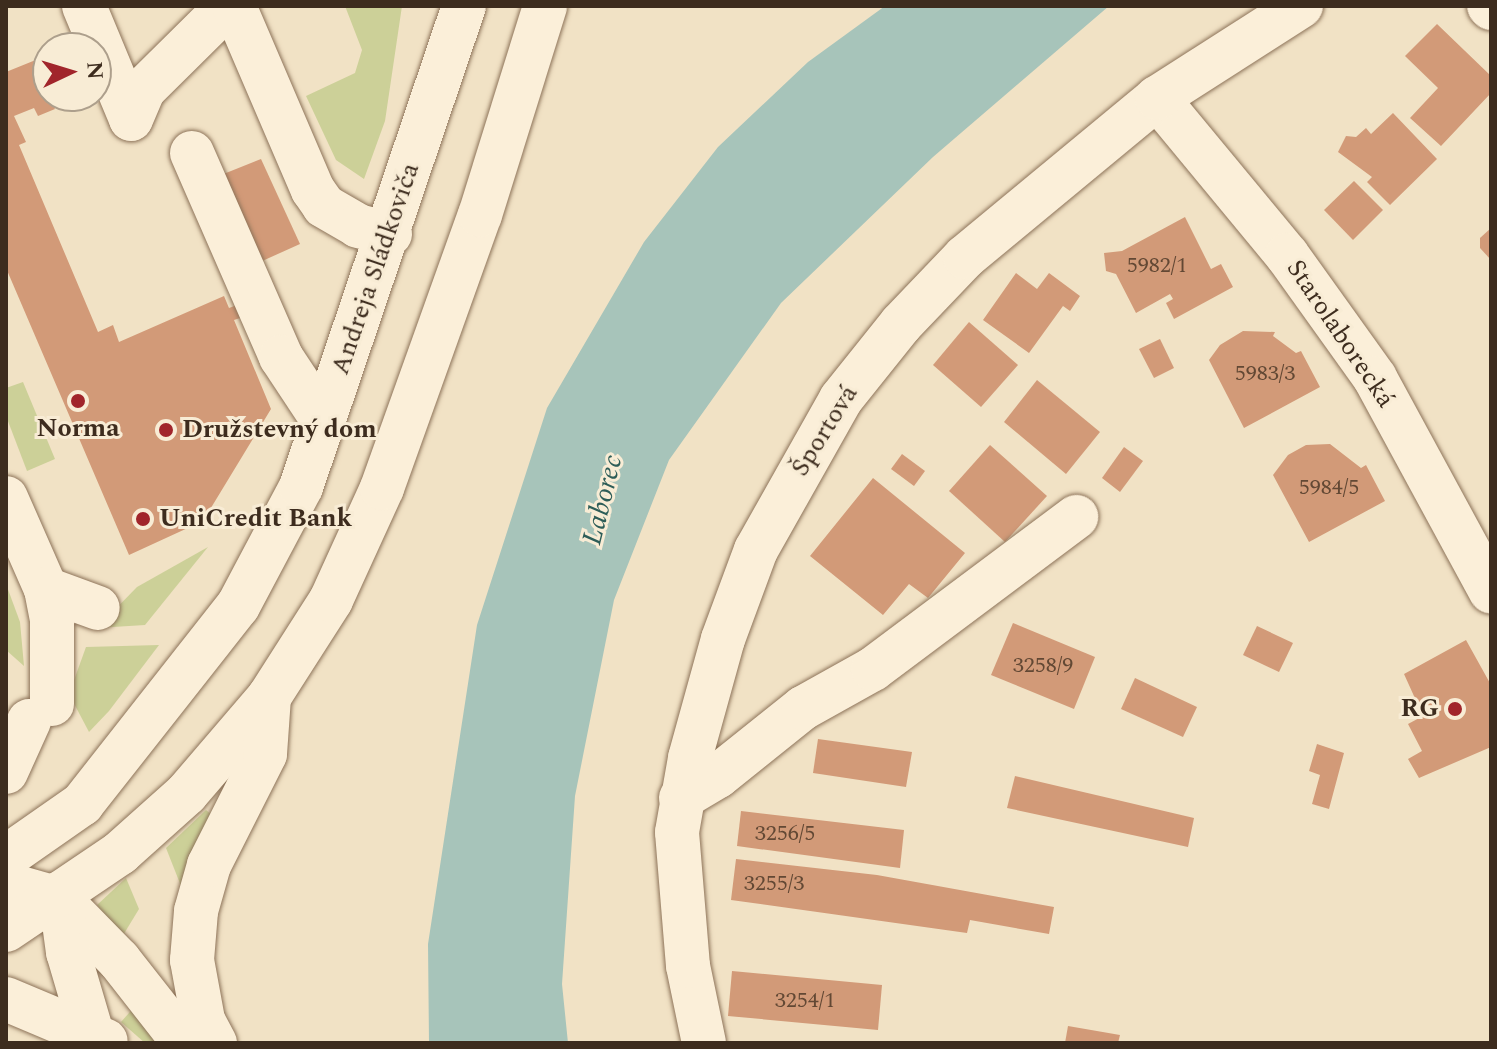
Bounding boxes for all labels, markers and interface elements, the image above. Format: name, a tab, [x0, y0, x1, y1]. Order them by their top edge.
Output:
north arrow	[32, 32, 112, 112]
text: N	[77, 60, 112, 81]
street label: Andreja Sládkoviča	[325, 159, 427, 379]
house number: 5982/1	[1127, 253, 1187, 279]
street label: Starolaborecká	[1279, 254, 1401, 414]
house number: 5983/3	[1235, 361, 1295, 387]
street label: Športová	[785, 380, 865, 482]
marker: Norma	[69, 392, 87, 410]
place label: Norma	[36, 413, 120, 445]
place label: Družstevný dom	[182, 414, 377, 446]
marker: Družstevný dom	[157, 421, 175, 439]
water label: Laborec	[576, 451, 630, 549]
house number: 5984/5	[1299, 475, 1359, 501]
place label: UniCredit Bank	[159, 503, 352, 535]
marker: UniCredit Bank	[134, 510, 152, 528]
house number: 3258/9	[1013, 653, 1073, 679]
place label: RG	[1401, 693, 1439, 725]
marker: RG	[1446, 700, 1464, 718]
house number: 3256/5	[755, 821, 815, 847]
house number: 3255/3	[744, 871, 804, 897]
house number: 3254/1	[775, 988, 835, 1014]

